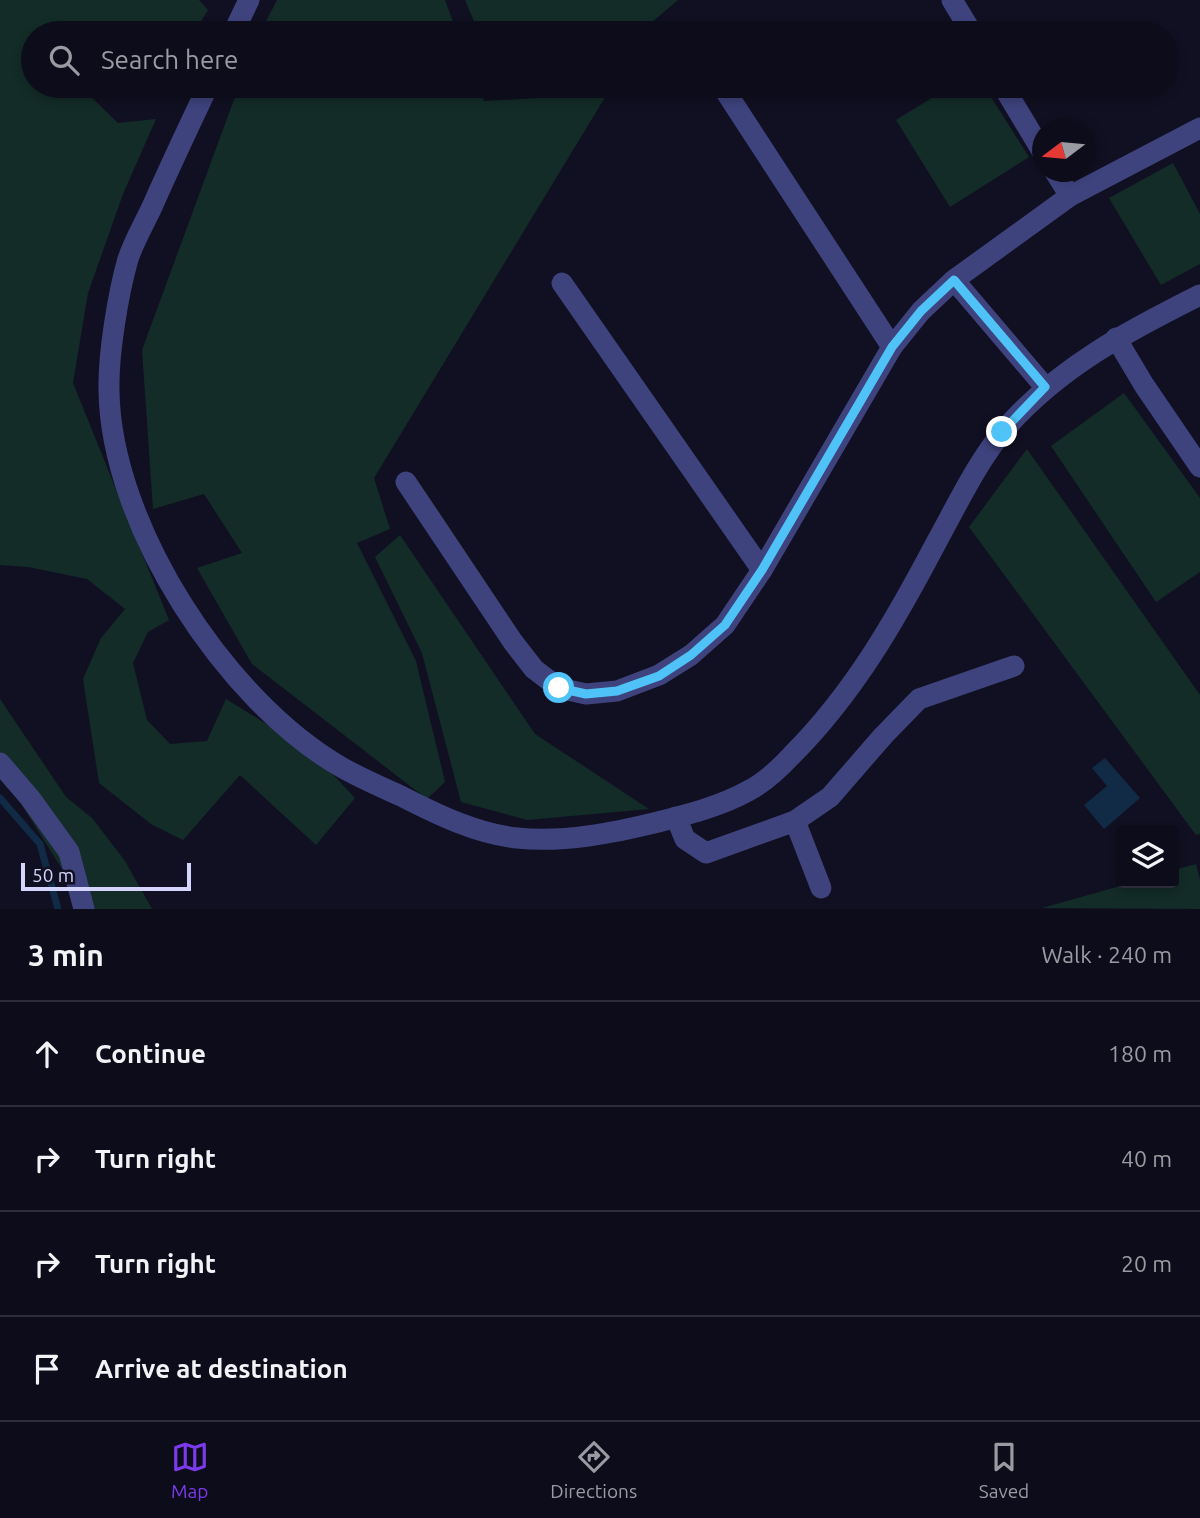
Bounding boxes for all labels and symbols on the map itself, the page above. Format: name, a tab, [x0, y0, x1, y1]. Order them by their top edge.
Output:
north arrow	[1032, 119, 1095, 182]
route end	[986, 416, 1017, 447]
route start	[543, 672, 574, 703]
scale bar	[21, 860, 191, 892]

